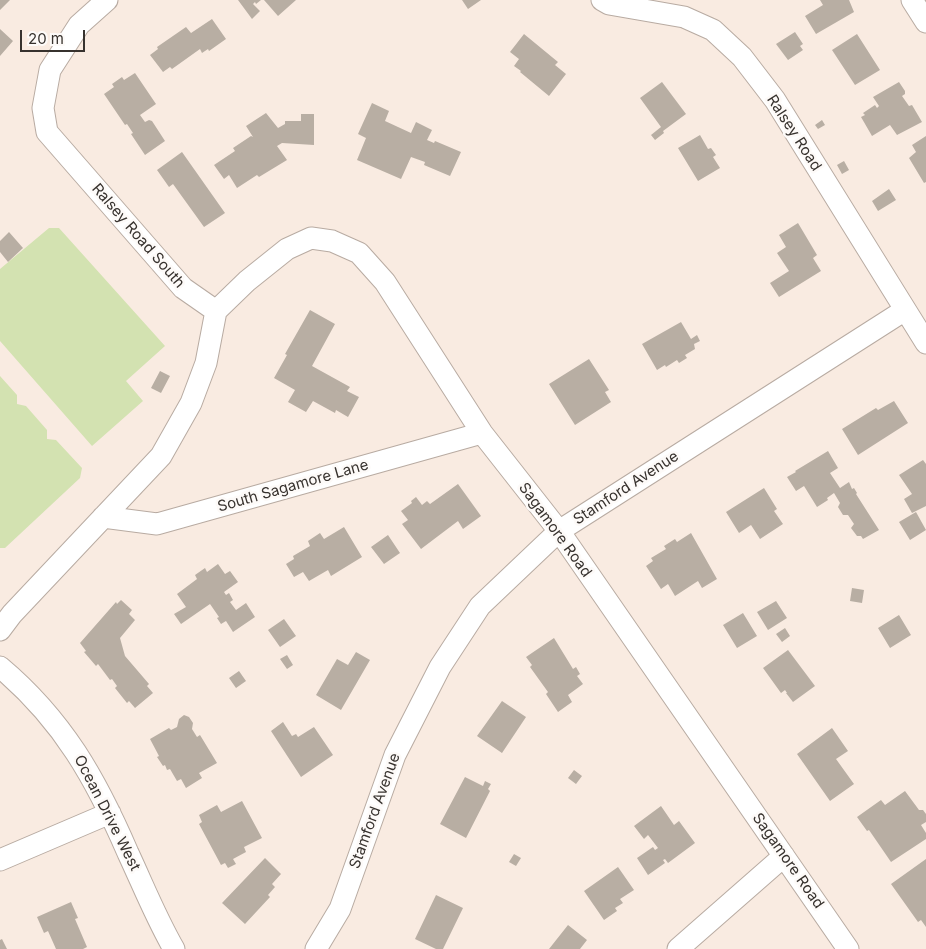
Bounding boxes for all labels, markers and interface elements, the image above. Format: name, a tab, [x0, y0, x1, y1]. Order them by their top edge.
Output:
scale bar	[22, 20, 88, 52]
text: 20 m	[28, 29, 64, 48]
street label: Ralsey Road	[763, 92, 825, 174]
street label: Ralsey Road South	[88, 180, 188, 292]
street label: Stamford Avenue	[570, 447, 682, 529]
street label: South Sagamore Lane	[215, 456, 371, 516]
street label: Sagamore Road	[515, 479, 595, 581]
street label: Stamford Avenue	[346, 751, 404, 871]
street label: Ocean Drive West	[70, 752, 144, 874]
street label: Sagamore Road	[748, 810, 828, 912]

